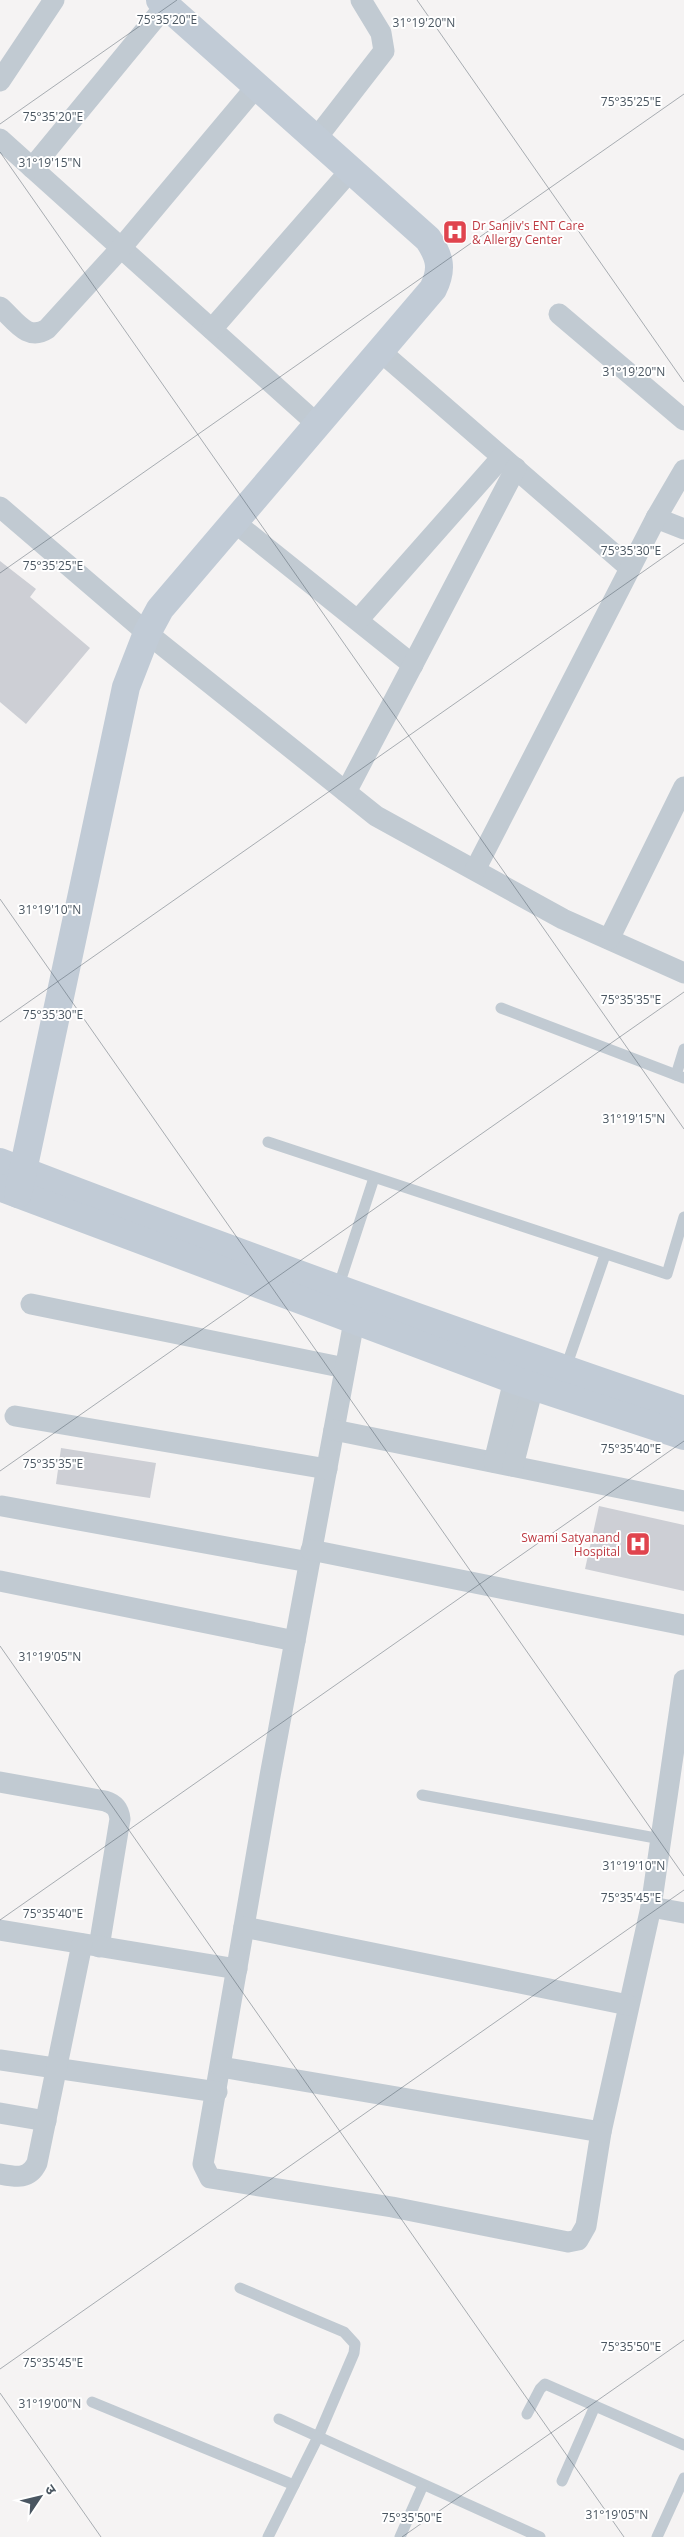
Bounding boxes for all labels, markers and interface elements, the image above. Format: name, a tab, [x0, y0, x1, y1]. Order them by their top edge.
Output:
text: 75°35'20"E	[137, 11, 197, 28]
text: 31°19'20"N	[393, 14, 455, 31]
text: 75°35'25"E	[601, 93, 661, 110]
text: 75°35'20"E	[23, 108, 83, 125]
text: 31°19'15"N	[19, 154, 81, 171]
place label: Dr Sanjiv's ENT Care & Allergy Center	[472, 217, 584, 248]
hospital icon: Dr Sanjiv's ENT Care & Allergy Center	[442, 219, 468, 245]
text: 31°19'20"N	[603, 363, 665, 380]
text: 75°35'30"E	[601, 542, 661, 559]
text: 75°35'25"E	[23, 557, 83, 574]
text: 31°19'10"N	[19, 901, 81, 918]
text: 75°35'35"E	[601, 991, 661, 1008]
text: 75°35'30"E	[23, 1006, 83, 1023]
text: 31°19'15"N	[603, 1110, 665, 1127]
text: 75°35'40"E	[601, 1440, 661, 1457]
text: 75°35'35"E	[23, 1455, 83, 1472]
place label: Swami Satyanand Hospital	[521, 1529, 620, 1560]
hospital icon: Swami Satyanand Hospital	[625, 1531, 651, 1557]
text: 31°19'05"N	[19, 1648, 81, 1665]
text: 31°19'10"N	[603, 1857, 665, 1874]
text: 75°35'45"E	[601, 1889, 661, 1906]
text: 75°35'40"E	[23, 1905, 83, 1922]
text: 75°35'50"E	[601, 2338, 661, 2355]
text: 75°35'45"E	[23, 2354, 83, 2371]
text: 31°19'00"N	[19, 2395, 81, 2412]
north arrow	[15, 2472, 65, 2522]
text: उ	[41, 2480, 62, 2499]
text: 31°19'05"N	[586, 2506, 648, 2523]
text: 75°35'50"E	[382, 2509, 442, 2526]

